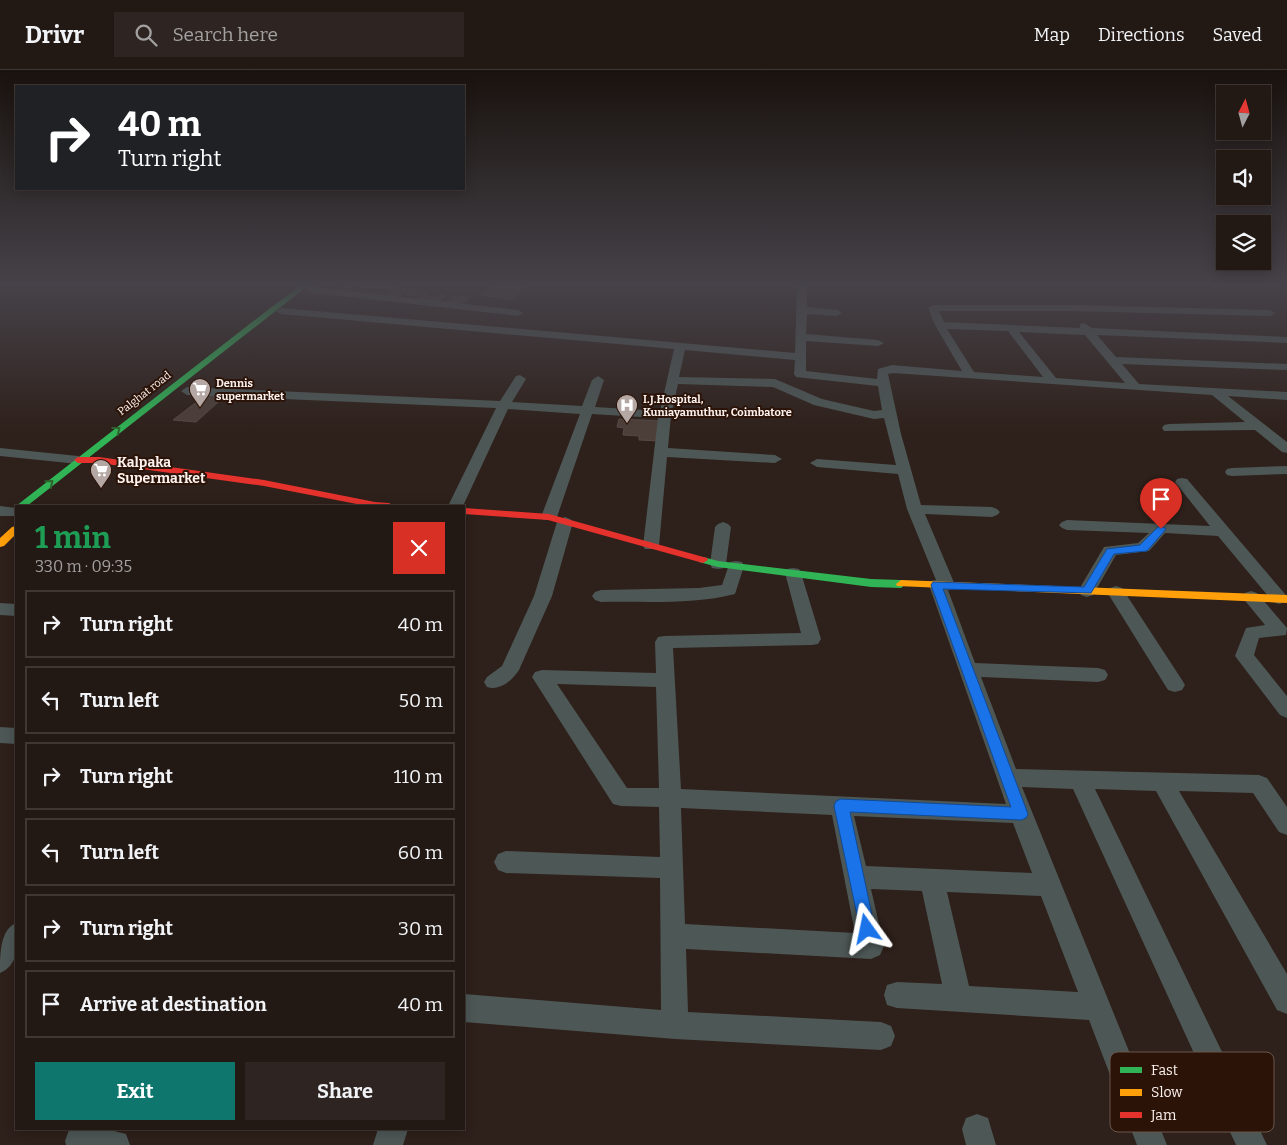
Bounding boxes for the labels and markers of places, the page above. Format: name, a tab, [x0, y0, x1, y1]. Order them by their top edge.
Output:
supermarket icon: Dennis supermarket	[188, 377, 212, 408]
place label: Dennis supermarket	[216, 377, 285, 403]
hospital icon: I.J.Hospital, Kuniayamuthur, Coimbatore	[615, 393, 639, 424]
place label: I.J.Hospital, Kuniayamuthur, Coimbatore	[643, 393, 792, 419]
place label: Kalpaka Supermarket	[117, 454, 206, 487]
supermarket icon: Kalpaka Supermarket	[89, 458, 113, 489]
pin	[1140, 478, 1182, 529]

